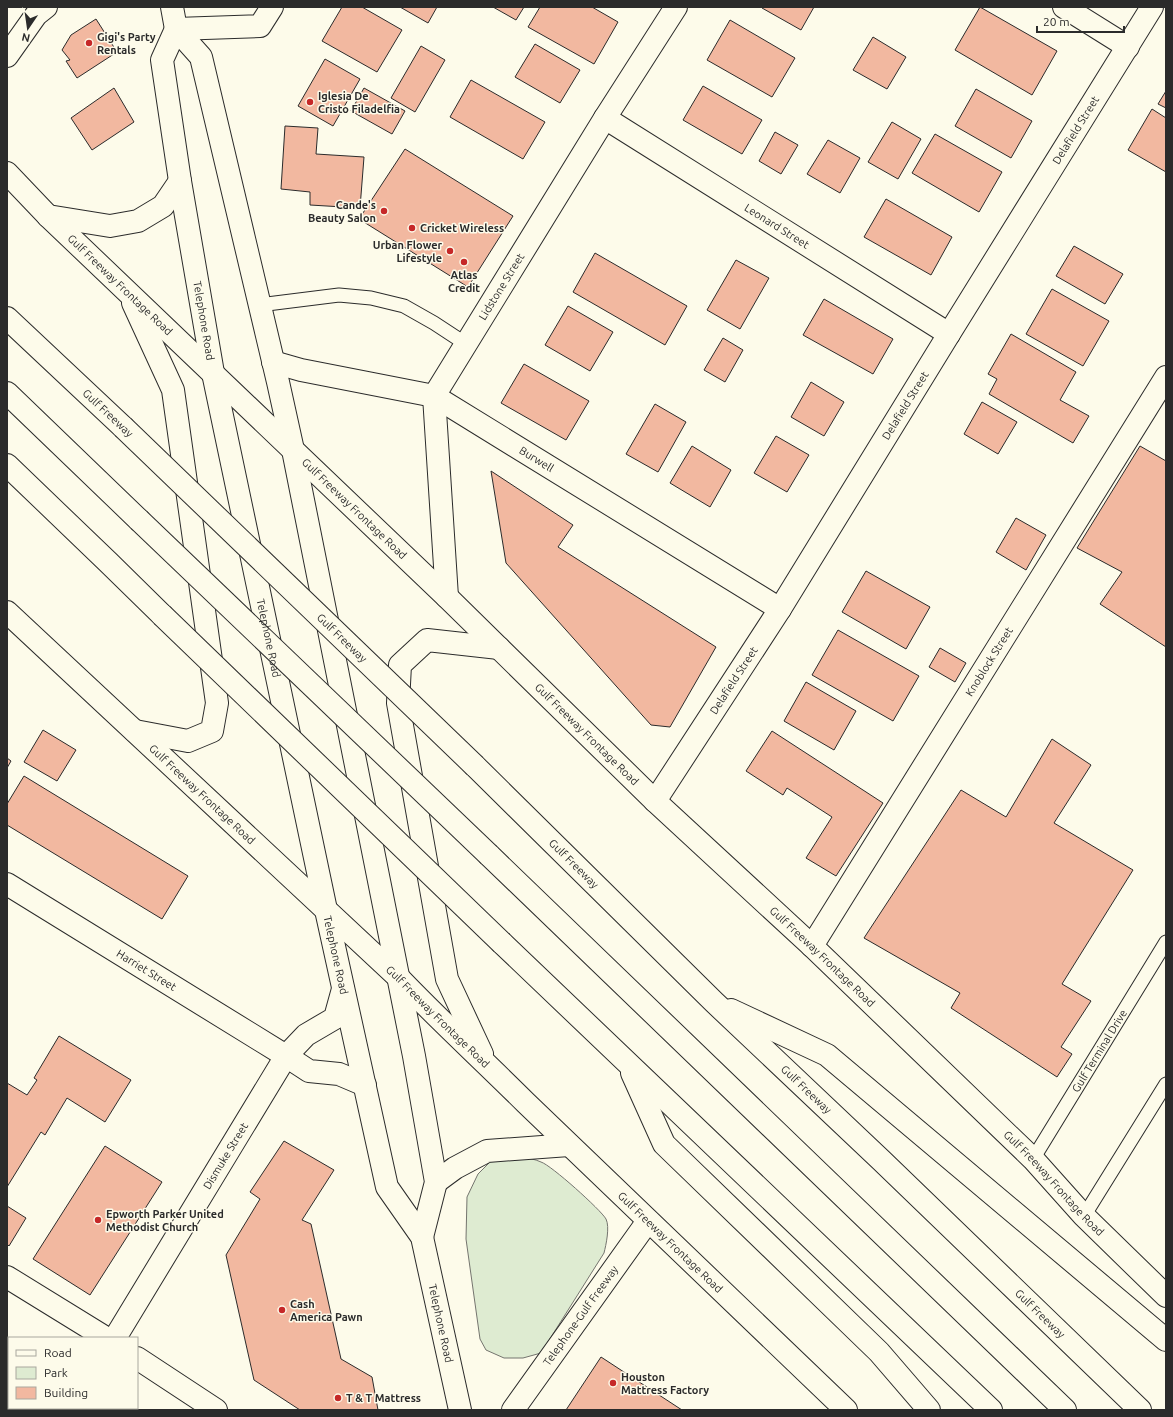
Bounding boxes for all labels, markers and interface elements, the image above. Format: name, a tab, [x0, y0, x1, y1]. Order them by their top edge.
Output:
north arrow	[8, 8, 48, 48]
scale bar	[1037, 8, 1124, 34]
text: 20 m	[1043, 15, 1070, 28]
text: N	[20, 31, 31, 45]
place label: Gigi's Party Rentals	[97, 31, 156, 56]
marker: Gigi's Party Rentals	[84, 38, 94, 48]
place label: Iglesia De Cristo Filadelfia	[318, 90, 400, 115]
street label: Delafield Street	[1050, 93, 1102, 166]
marker: Iglesia De Cristo Filadelfia	[305, 97, 315, 107]
place label: Cande's Beauty Salon	[308, 199, 376, 224]
street label: Leonard Street	[742, 201, 812, 251]
marker: Cande's Beauty Salon	[379, 206, 389, 216]
place label: Cricket Wireless	[420, 222, 504, 234]
marker: Cricket Wireless	[407, 223, 417, 233]
street label: Gulf Freeway Frontage Road	[65, 232, 175, 337]
place label: Urban Flower Lifestyle	[373, 239, 442, 264]
marker: Urban Flower Lifestyle	[445, 246, 455, 256]
street label: Lidstone Street	[476, 250, 527, 322]
marker: Atlas Credit	[459, 257, 469, 267]
place label: Atlas Credit	[448, 269, 480, 294]
street label: Telephone Road	[191, 280, 217, 361]
street label: Delafield Street	[880, 369, 931, 442]
street label: Gulf Freeway	[80, 387, 136, 440]
street label: Burwell	[517, 444, 556, 474]
street label: Gulf Freeway Frontage Road	[300, 456, 409, 561]
street label: Telephone Road	[255, 598, 283, 678]
street label: Gulf Freeway	[315, 611, 370, 665]
street label: Knoblock Street	[963, 624, 1015, 698]
street label: Delafield Street	[707, 644, 760, 716]
street label: Gulf Freeway Frontage Road	[533, 681, 641, 787]
street label: Gulf Freeway Frontage Road	[147, 742, 257, 846]
street label: Gulf Freeway	[547, 837, 602, 891]
street label: Gulf Freeway Frontage Road	[767, 904, 877, 1009]
street label: Telephone Road	[321, 915, 350, 995]
street label: Harriet Street	[114, 947, 179, 993]
street label: Gulf Freeway Frontage Road	[384, 963, 492, 1070]
street label: Gulf Terminal Drive	[1070, 1007, 1129, 1094]
street label: Gulf Freeway	[779, 1063, 834, 1116]
street label: Dismuke Street	[201, 1120, 251, 1191]
street label: Gulf Freeway Frontage Road	[1001, 1128, 1106, 1238]
street label: Gulf Freeway Frontage Road	[616, 1189, 725, 1295]
place label: Epworth Parker United Methodist Church	[106, 1208, 224, 1233]
marker: Epworth Parker United Methodist Church	[93, 1215, 103, 1225]
street label: Telephone-Gulf Freeway	[541, 1263, 621, 1368]
street label: Telephone Road	[427, 1283, 455, 1364]
street label: Gulf Freeway	[1013, 1287, 1068, 1341]
place label: Cash America Pawn	[290, 1298, 363, 1323]
marker: Cash America Pawn	[277, 1305, 287, 1315]
legend	[8, 1337, 138, 1409]
text: Road	[44, 1346, 72, 1359]
text: Park	[44, 1366, 68, 1379]
place label: Houston Mattress Factory	[621, 1371, 709, 1396]
marker: Houston Mattress Factory	[608, 1378, 618, 1388]
text: Building	[44, 1386, 88, 1399]
place label: T & T Mattress	[346, 1392, 421, 1404]
marker: T & T Mattress	[333, 1393, 343, 1403]

